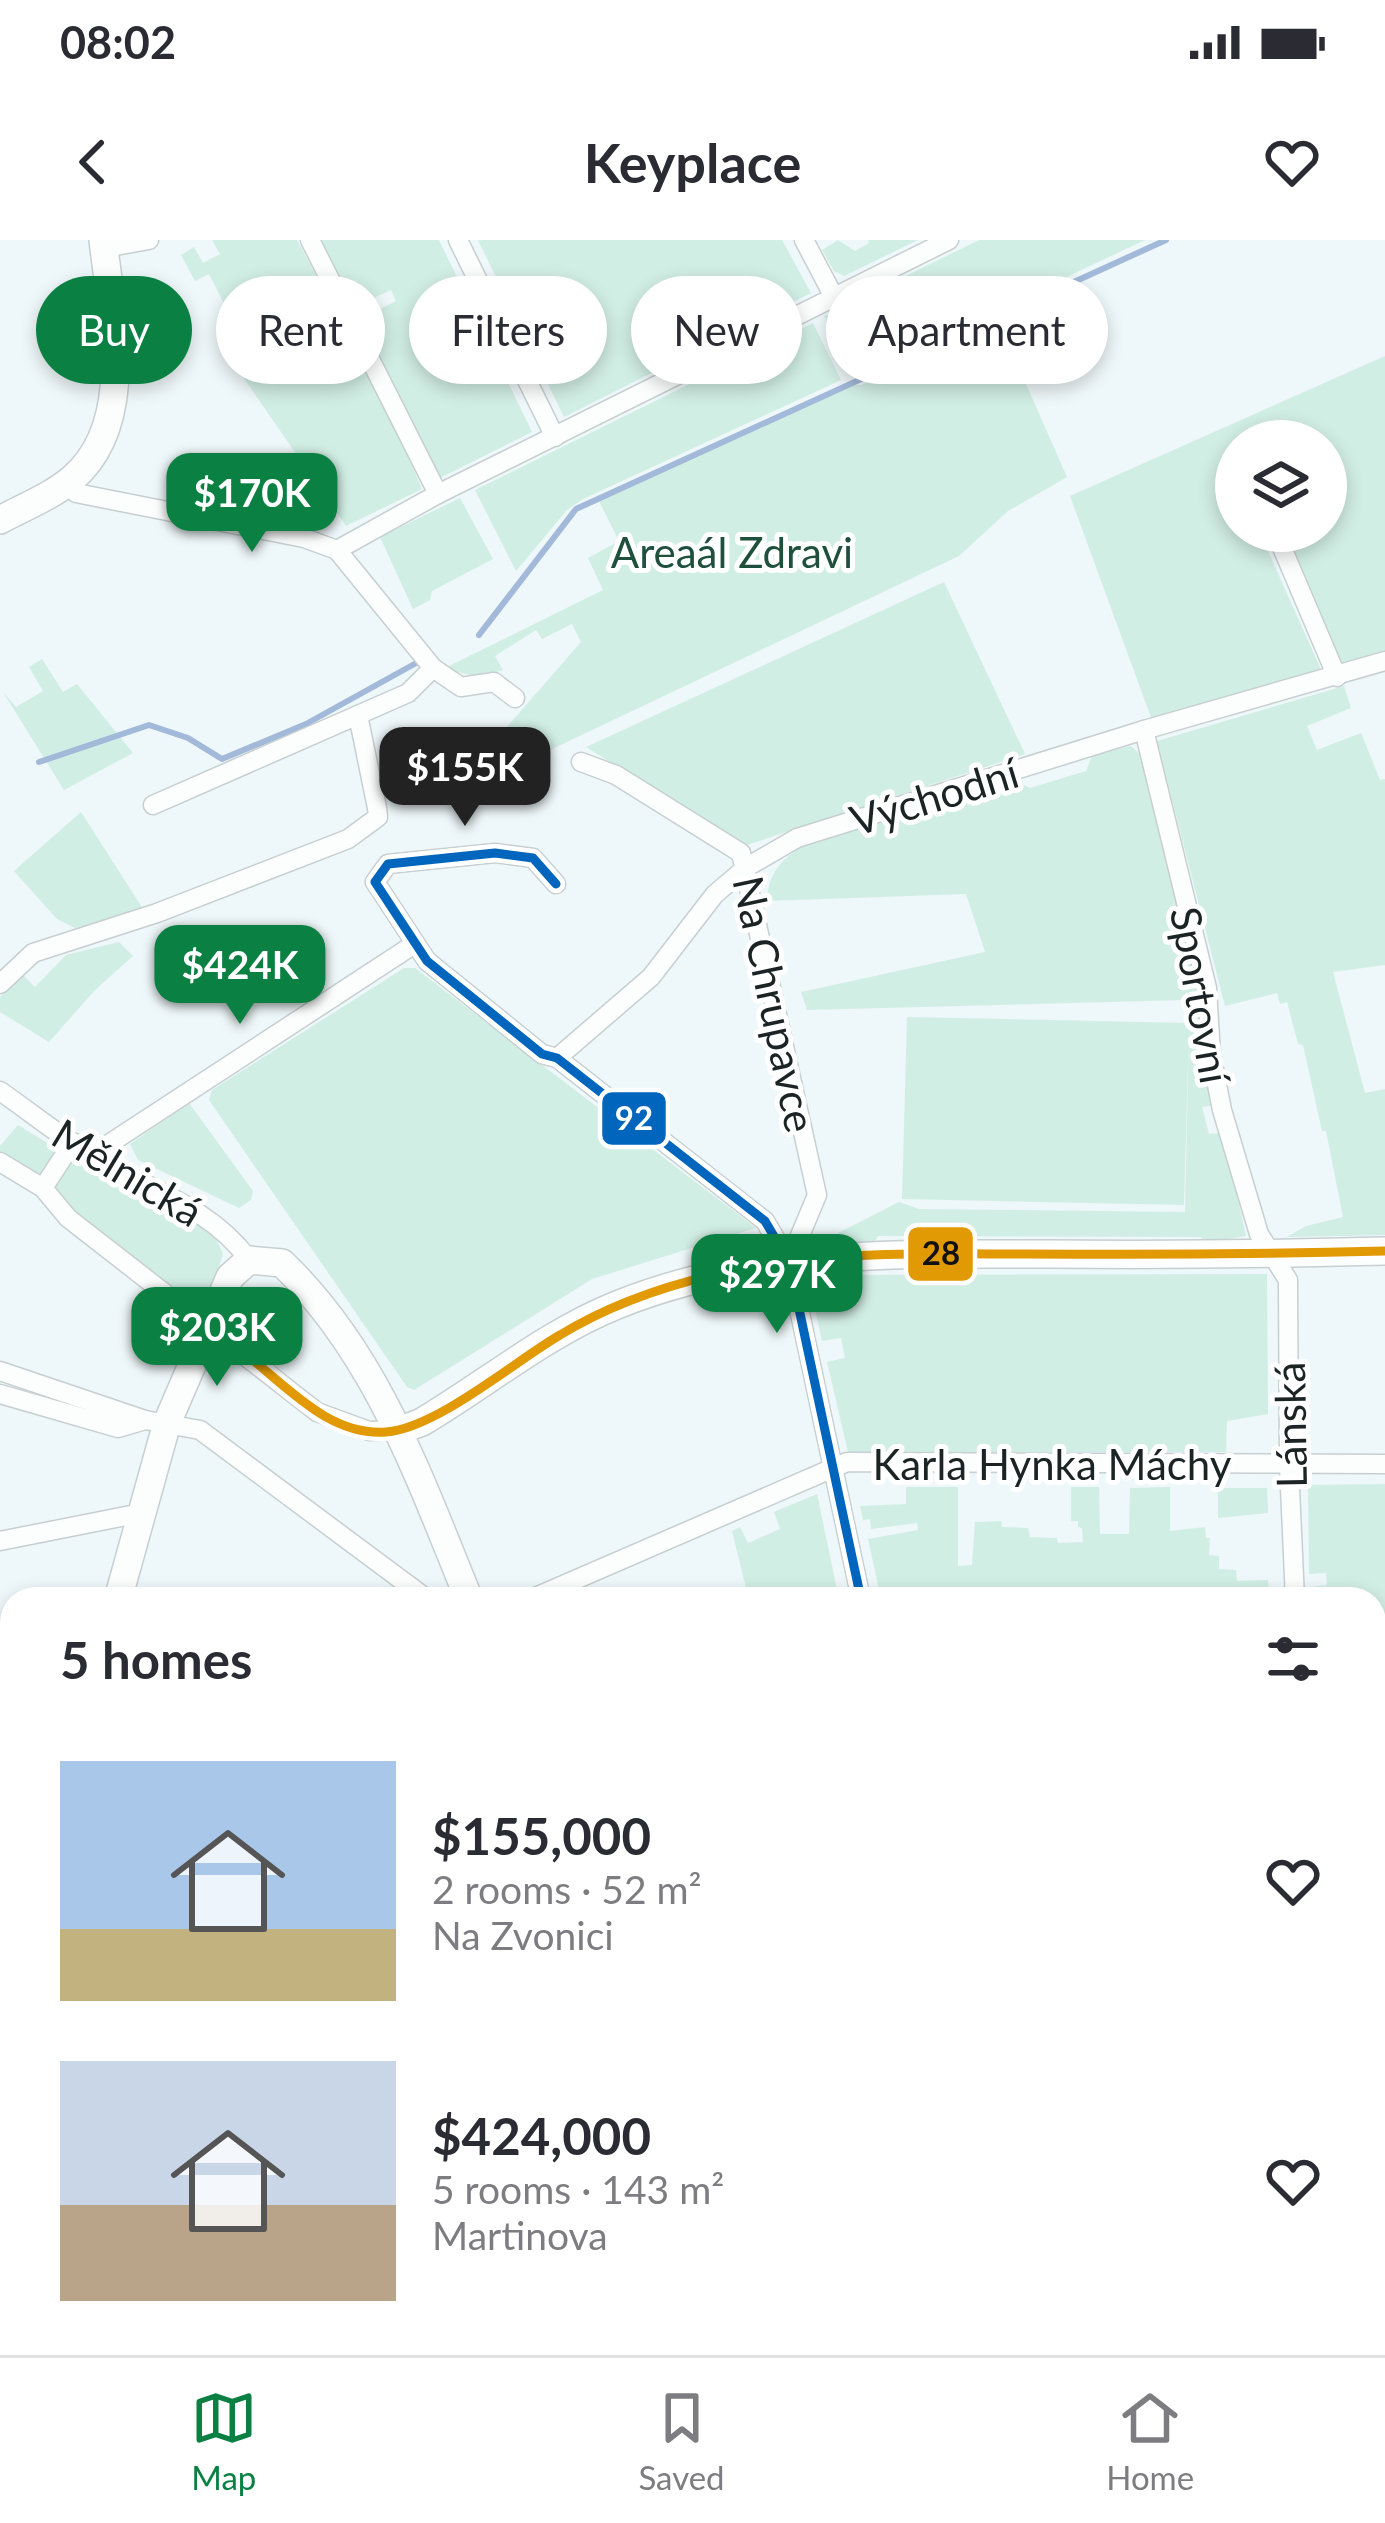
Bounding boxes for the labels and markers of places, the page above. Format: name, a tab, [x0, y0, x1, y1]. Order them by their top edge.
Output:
pin: $170K	[168, 453, 336, 555]
pin: $155K	[381, 727, 549, 829]
pin: $424K	[156, 925, 324, 1027]
pin: $297K	[693, 1234, 861, 1336]
pin: $203K	[133, 1287, 301, 1389]

